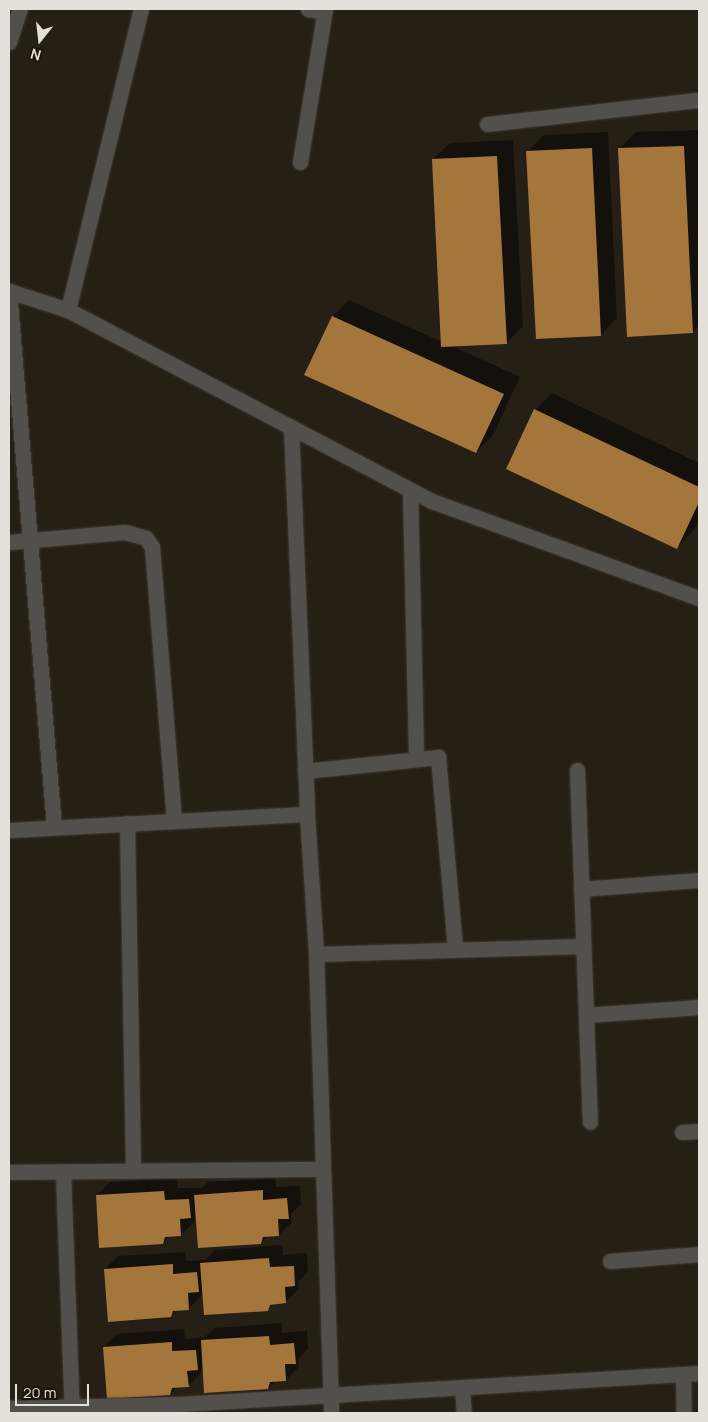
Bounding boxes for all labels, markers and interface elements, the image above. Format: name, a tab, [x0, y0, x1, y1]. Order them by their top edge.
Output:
north arrow	[15, 15, 65, 65]
text: N	[28, 44, 43, 65]
scale bar	[18, 1374, 91, 1406]
text: 20 m	[23, 1382, 56, 1403]

